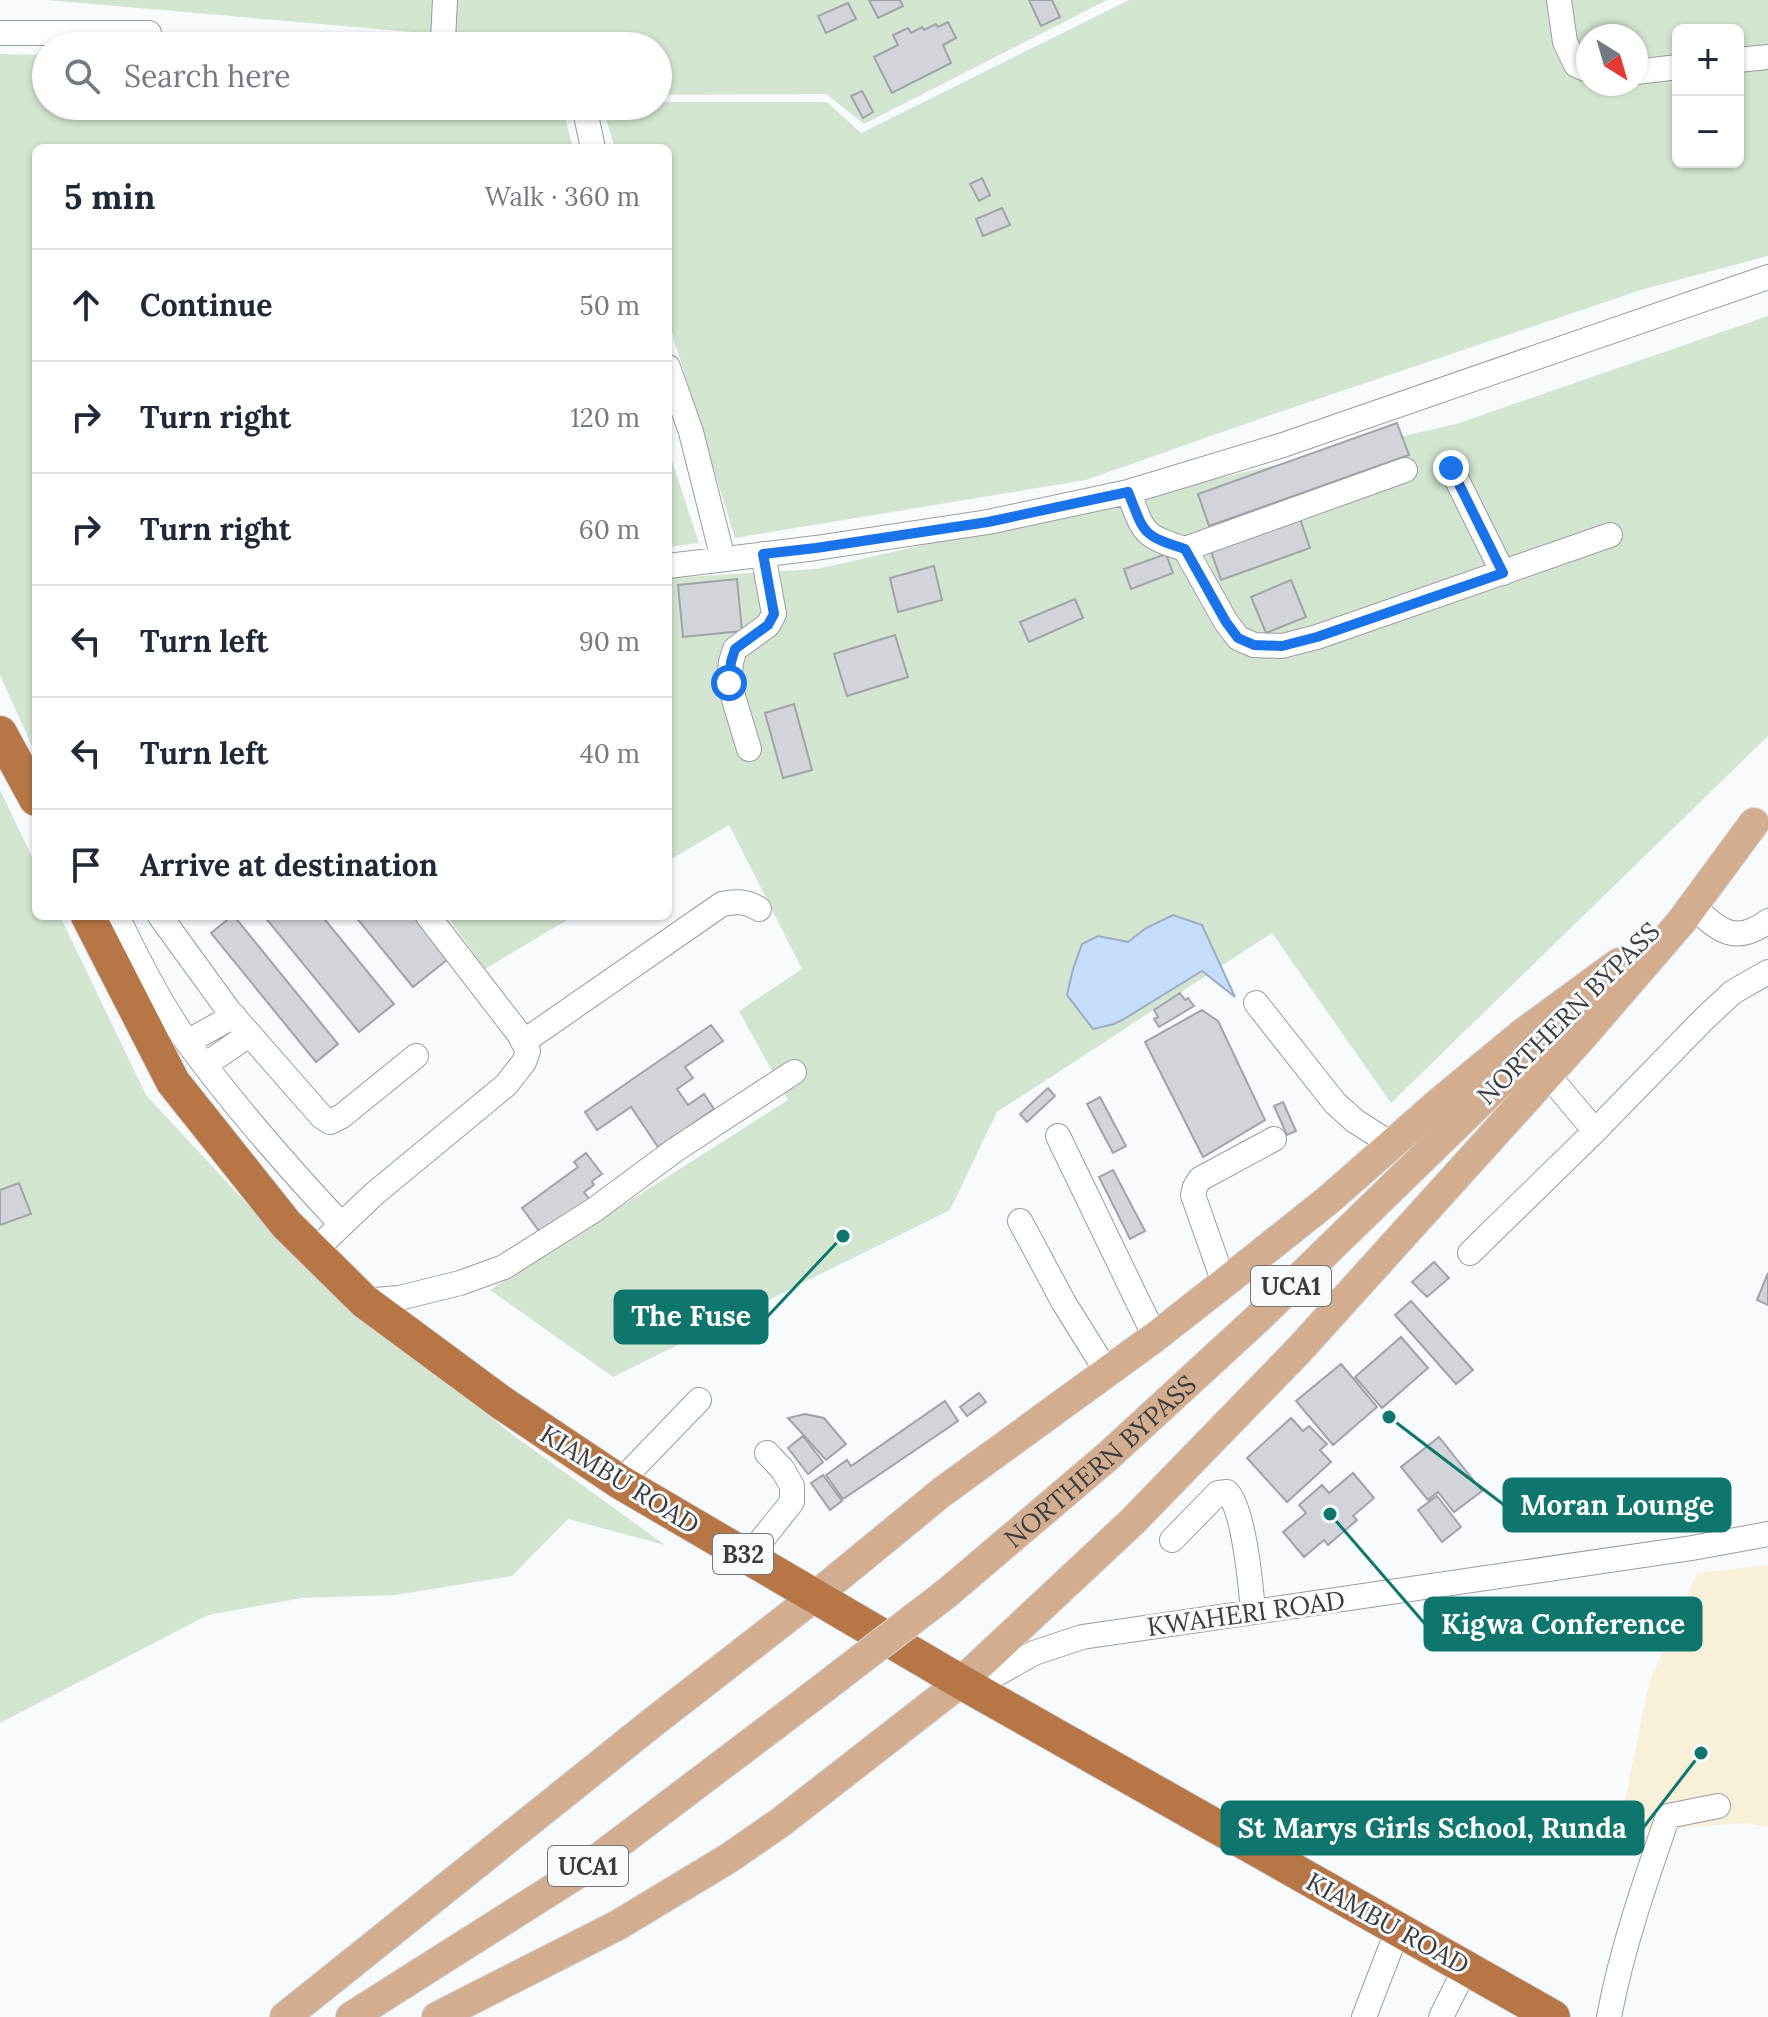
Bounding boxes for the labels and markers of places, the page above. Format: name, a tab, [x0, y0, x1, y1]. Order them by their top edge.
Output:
callout: The Fuse	[615, 1291, 767, 1343]
callout: Moran Lounge	[1504, 1479, 1730, 1531]
callout: Kigwa Conference	[1425, 1598, 1701, 1650]
callout: St Marys Girls School, Runda	[1222, 1802, 1643, 1854]

